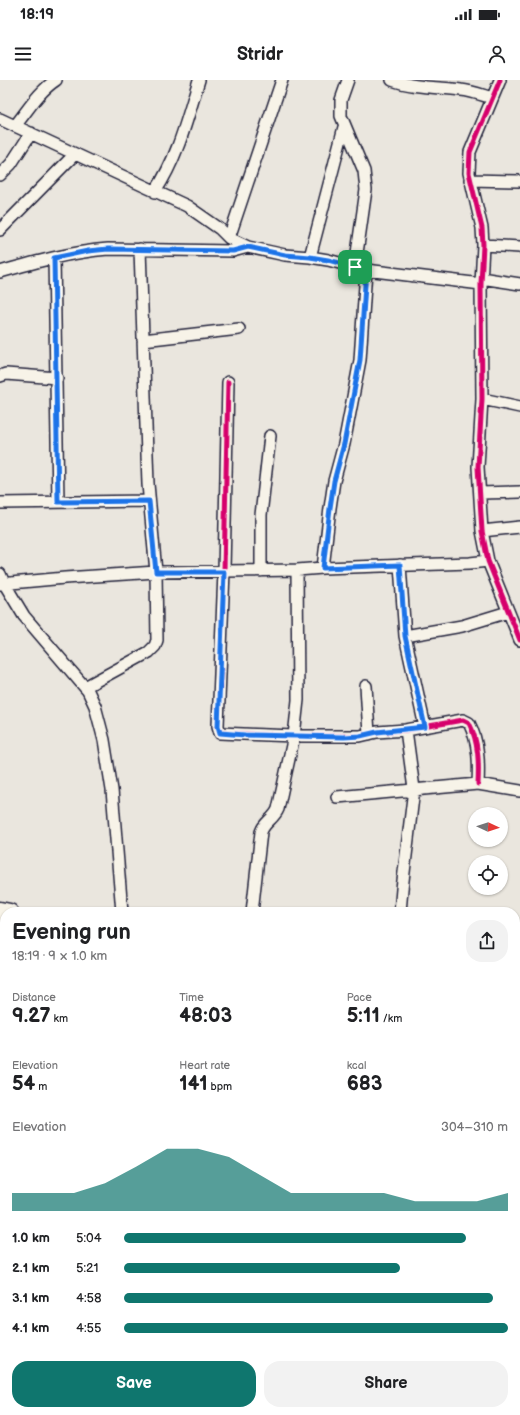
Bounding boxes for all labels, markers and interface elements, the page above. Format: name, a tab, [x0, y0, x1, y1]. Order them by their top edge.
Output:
text: 18:19	[20, 5, 54, 24]
icon: menu	[12, 43, 34, 65]
icon: person	[486, 43, 508, 65]
text: Stridr	[237, 44, 283, 65]
pin	[338, 250, 372, 284]
icon: arrive	[344, 256, 366, 278]
north arrow	[468, 807, 508, 847]
map controls	[468, 807, 508, 895]
button: locate	[468, 855, 508, 895]
text: Evening run	[12, 919, 131, 946]
button: share	[466, 920, 508, 962]
text: 18:19 · 9 × 1.0 km	[12, 948, 107, 964]
text: Distance	[12, 991, 56, 1004]
text: Time	[179, 991, 204, 1004]
text: Pace	[347, 991, 372, 1004]
text: 9.27	[12, 1004, 51, 1028]
text: 48:03	[179, 1004, 232, 1028]
text: 5:11	[347, 1004, 380, 1028]
text: km	[51, 1012, 68, 1025]
text: /km	[380, 1012, 402, 1025]
text: Elevation	[12, 1059, 58, 1072]
text: Heart rate	[179, 1059, 230, 1072]
text: kcal	[347, 1059, 366, 1072]
text: 54	[12, 1072, 35, 1096]
text: 141	[179, 1072, 208, 1096]
text: 683	[347, 1072, 382, 1096]
text: m	[35, 1080, 47, 1093]
text: bpm	[208, 1080, 232, 1093]
text: Elevation	[12, 1119, 66, 1135]
text: 304–310 m	[441, 1119, 508, 1135]
text: 1.0 km	[12, 1230, 50, 1246]
text: 5:04	[76, 1230, 102, 1246]
text: 2.1 km	[12, 1260, 50, 1276]
text: 5:21	[76, 1260, 99, 1276]
text: 3.1 km	[12, 1290, 49, 1306]
text: 4:58	[76, 1290, 102, 1306]
text: 4.1 km	[12, 1320, 49, 1336]
text: 4:55	[76, 1320, 101, 1336]
button: Save	[12, 1361, 256, 1407]
button: Share	[264, 1361, 508, 1407]

